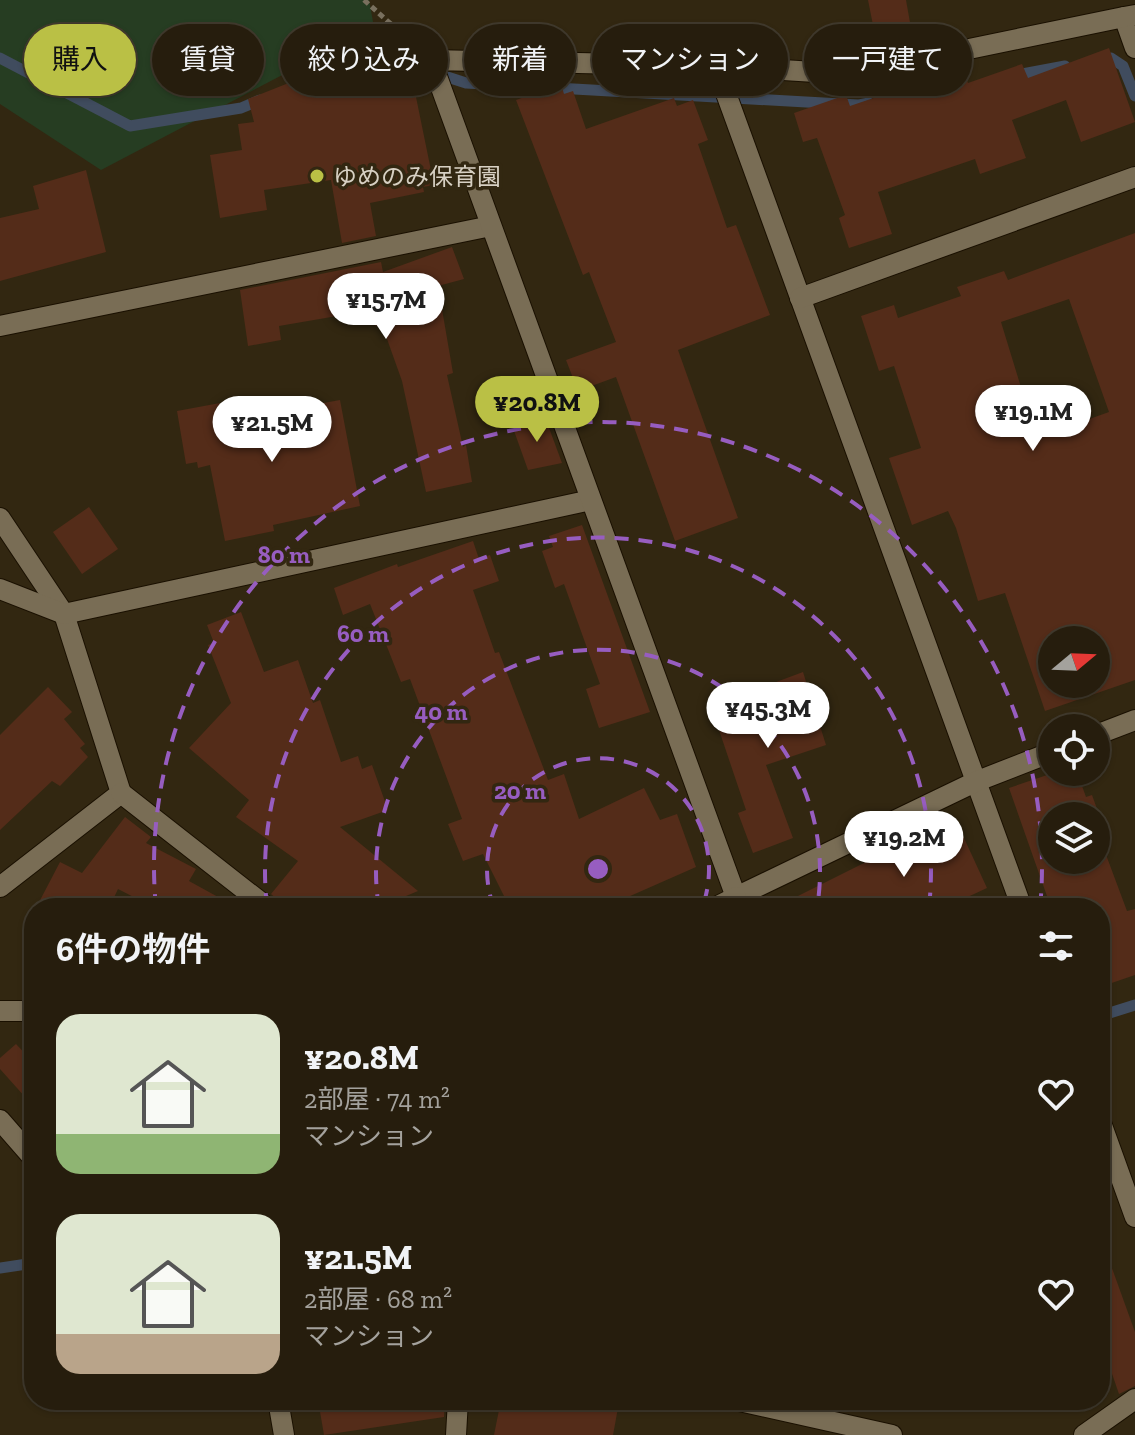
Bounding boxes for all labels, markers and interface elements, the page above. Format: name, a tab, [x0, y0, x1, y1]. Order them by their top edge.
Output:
chip: 購入	[24, 24, 136, 96]
chip: 賃貸	[152, 24, 264, 96]
chip: 絞り込み	[280, 24, 448, 96]
chip: 新着	[464, 24, 576, 96]
chip: マンション	[592, 24, 788, 96]
chip: 一戸建て	[804, 24, 972, 96]
place label: ゆめのみ保育園	[333, 162, 501, 191]
marker: ゆめのみ保育園	[308, 167, 326, 185]
pin: ¥15.7M	[321, 273, 451, 341]
text: ¥15.7M	[345, 283, 427, 315]
pin: ¥20.8M	[472, 376, 602, 444]
pin: ¥19.1M	[968, 385, 1098, 453]
text: ¥20.8M	[493, 386, 581, 418]
text: ¥19.1M	[993, 395, 1073, 427]
pin: ¥21.5M	[207, 396, 337, 464]
text: ¥21.5M	[231, 406, 313, 438]
text: 80 m	[258, 540, 310, 569]
text: 60 m	[337, 619, 389, 648]
north arrow	[1038, 626, 1110, 698]
map controls	[1038, 626, 1110, 874]
pin: ¥45.3M	[703, 682, 833, 750]
text: ¥45.3M	[724, 692, 812, 724]
text: 40 m	[414, 697, 468, 726]
button: locate	[1038, 714, 1110, 786]
text: 20 m	[494, 776, 546, 805]
button: layers	[1038, 802, 1110, 874]
pin: ¥19.2M	[839, 811, 969, 879]
text: ¥19.2M	[862, 821, 946, 853]
centre of rings	[584, 855, 612, 883]
icon: filters	[1034, 924, 1078, 968]
text: 6件の物件	[56, 929, 210, 970]
text: ¥20.8M	[304, 1037, 419, 1078]
icon: home	[120, 1046, 216, 1142]
icon: heart	[1034, 1072, 1078, 1116]
text: 2部屋 · 74 m²	[304, 1083, 450, 1115]
text: マンション	[304, 1120, 434, 1152]
text: ¥21.5M	[304, 1237, 412, 1278]
icon: home	[120, 1246, 216, 1342]
icon: heart	[1034, 1272, 1078, 1316]
text: 2部屋 · 68 m²	[304, 1283, 452, 1315]
text: マンション	[304, 1320, 434, 1352]

